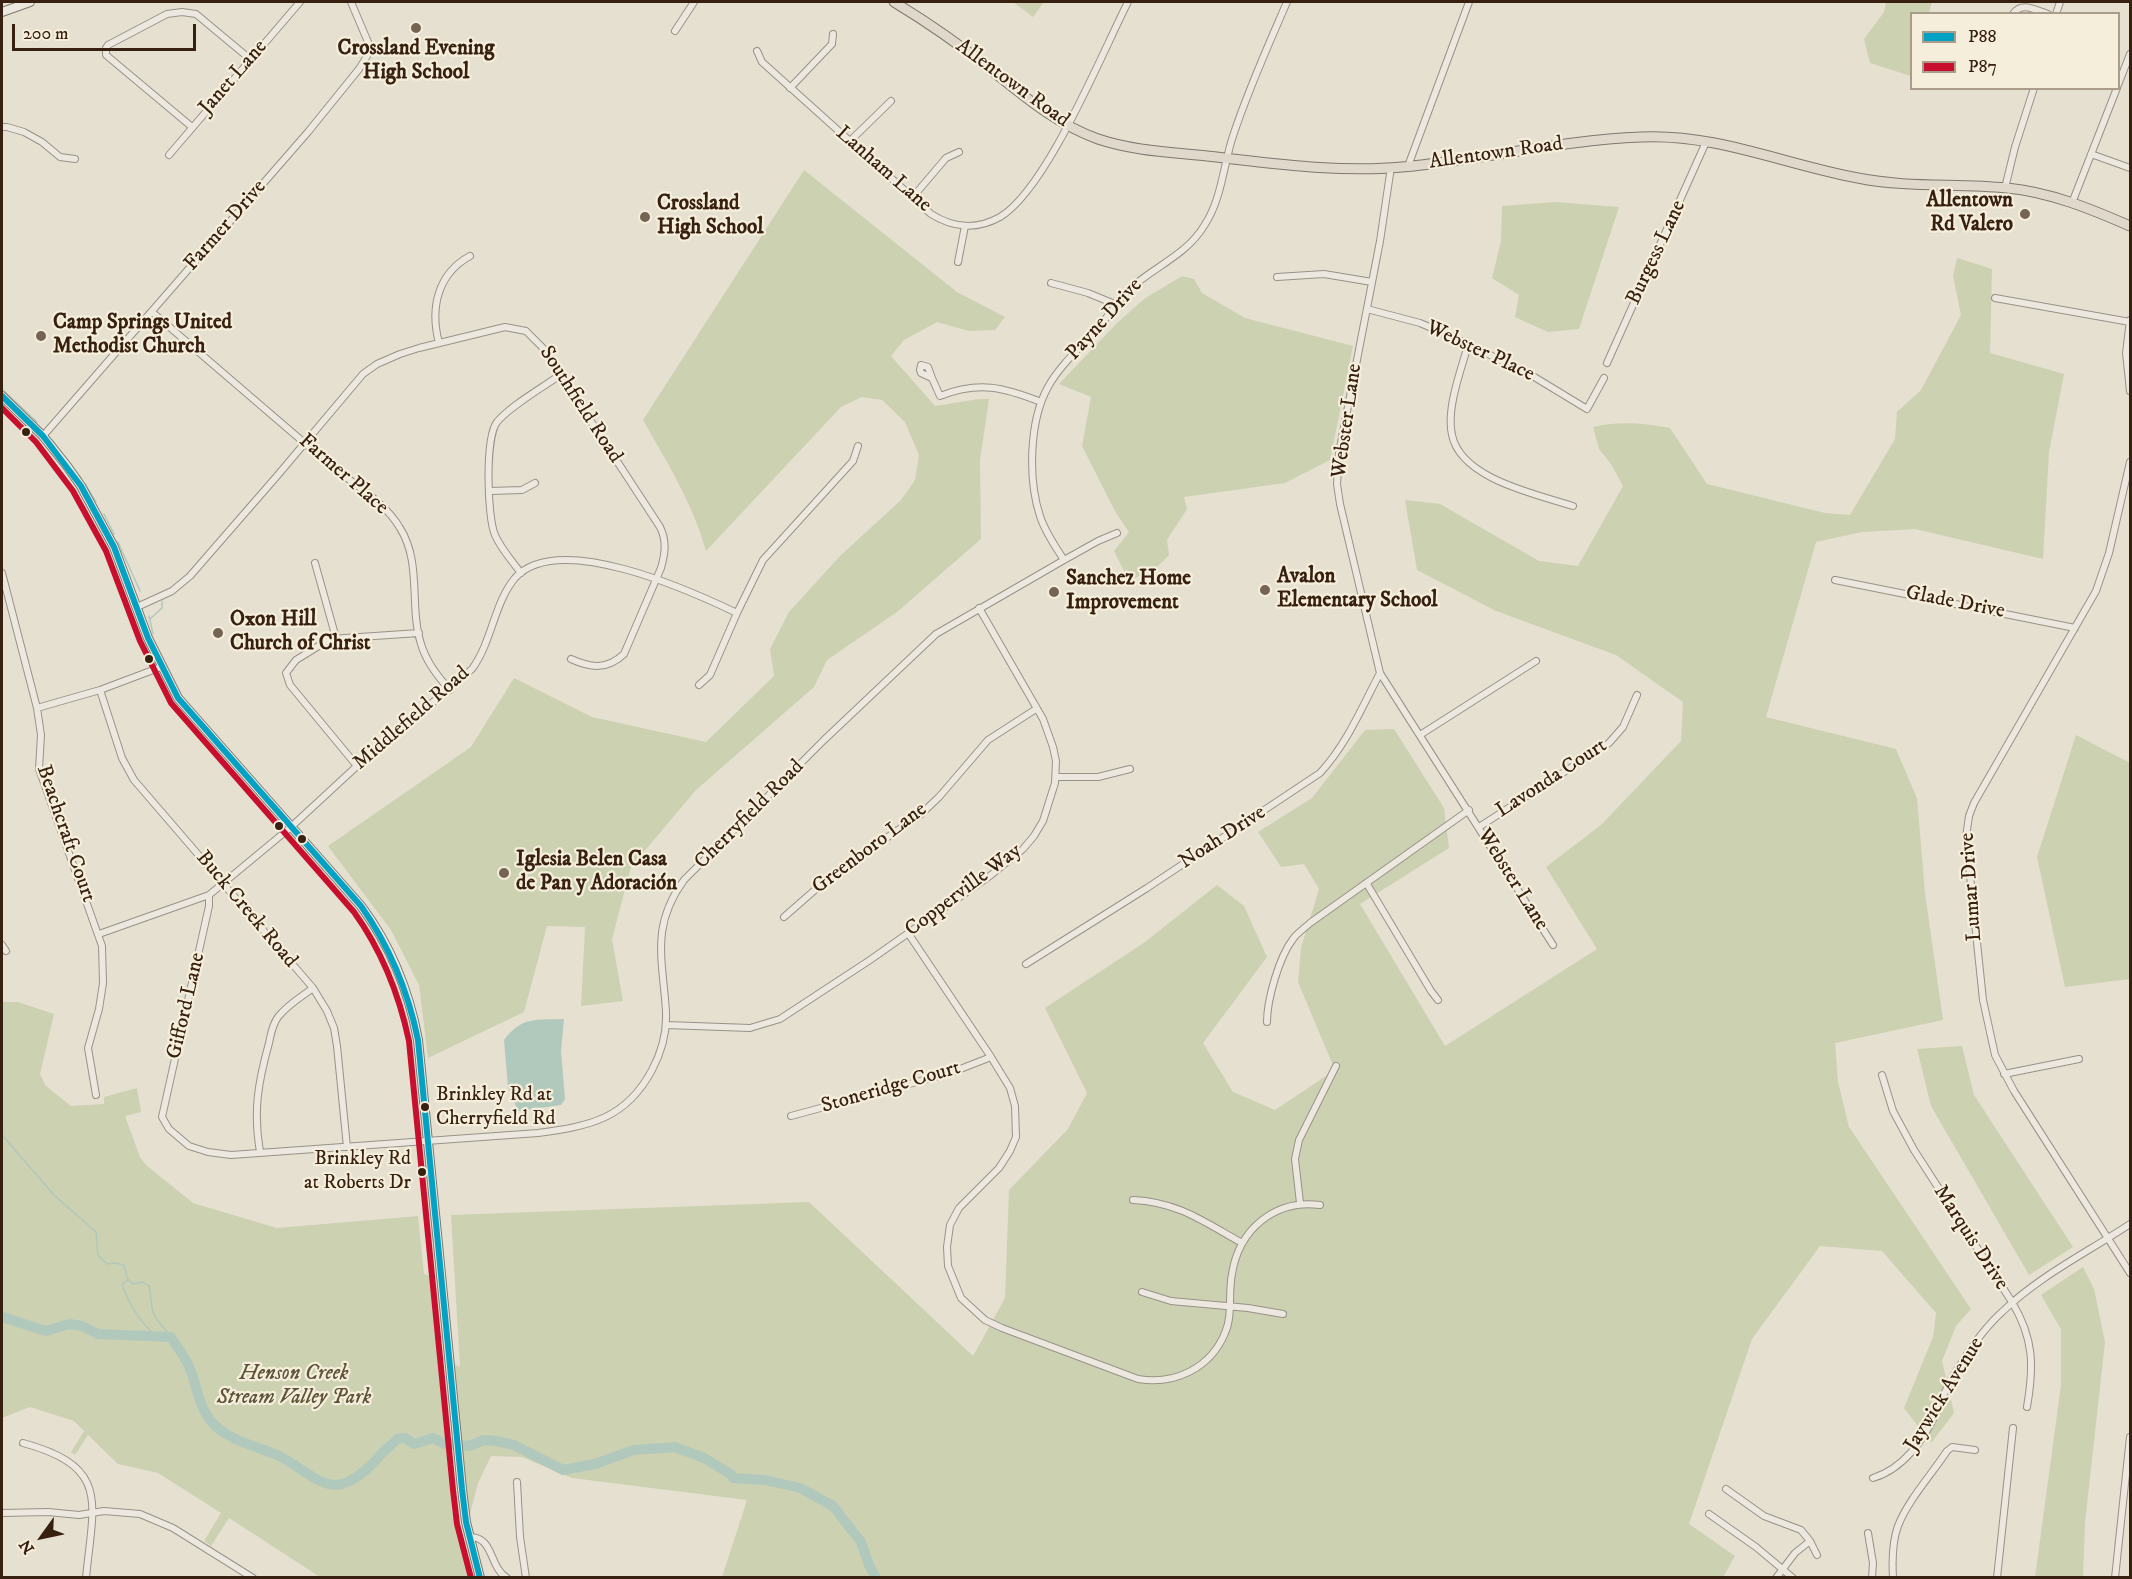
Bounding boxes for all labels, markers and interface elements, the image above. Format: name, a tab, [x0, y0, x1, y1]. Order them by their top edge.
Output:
scale bar	[15, 12, 200, 50]
legend	[1910, 12, 2120, 90]
marker: Crossland Evening High School	[409, 21, 423, 35]
text: 200 m	[23, 23, 69, 45]
text: P88	[1968, 26, 1996, 48]
street label: Allentown Road	[950, 34, 1074, 134]
street label: Janet Lane	[195, 35, 273, 121]
place label: Crossland Evening High School	[338, 37, 494, 87]
text: P87	[1968, 56, 1997, 78]
street label: Lanham Lane	[830, 121, 936, 219]
street label: Allentown Road	[1428, 132, 1564, 176]
street label: Farmer Drive	[180, 175, 272, 277]
place label: Allentown Rd Valero	[1926, 189, 2013, 239]
place label: Crossland High School	[657, 192, 763, 242]
street label: Burgess Lane	[1622, 197, 1692, 309]
marker: Allentown Rd Valero	[2018, 207, 2032, 221]
marker: Crossland High School	[638, 210, 652, 224]
street label: Payne Drive	[1062, 274, 1148, 366]
place label: Camp Springs United Methodist Church	[53, 311, 232, 361]
street label: Webster Place	[1422, 316, 1538, 388]
marker: Camp Springs United Methodist Church	[34, 329, 48, 343]
street label: Southfield Road	[533, 342, 627, 468]
street label: Webster Lane	[1328, 362, 1368, 480]
unlabelled marker	[20, 426, 32, 438]
street label: Farmer Place	[293, 429, 393, 521]
place label: Avalon Elementary School	[1277, 565, 1438, 615]
place label: Sanchez Home Improvement	[1066, 567, 1191, 617]
street label: Glade Drive	[1903, 581, 2007, 625]
marker: Avalon Elementary School	[1258, 583, 1272, 597]
marker: Sanchez Home Improvement	[1047, 585, 1061, 599]
place label: Oxon Hill Church of Christ	[230, 608, 371, 658]
marker: Oxon Hill Church of Christ	[211, 626, 225, 640]
unlabelled marker	[143, 653, 155, 665]
street label: Middlefield Road	[349, 662, 475, 776]
street label: Lavonda Court	[1492, 734, 1612, 824]
street label: Cherryfield Road	[690, 755, 810, 875]
street label: Beachcraft Court	[30, 762, 100, 906]
street label: Greenboro Lane	[808, 798, 932, 900]
street label: Noah Drive	[1175, 801, 1271, 875]
unlabelled marker	[273, 820, 285, 832]
street label: Webster Lane	[1471, 824, 1553, 936]
street label: Lumar Drive	[1956, 832, 1988, 942]
unlabelled marker	[296, 833, 308, 845]
street label: Copperville Way	[901, 839, 1027, 943]
street label: Buck Creek Road	[190, 846, 302, 974]
place label: Iglesia Belen Casa de Pan y Adoración	[516, 848, 677, 898]
marker: Iglesia Belen Casa de Pan y Adoración	[497, 866, 511, 880]
street label: Gifford Lane	[163, 950, 211, 1062]
street label: Stoneridge Court	[819, 1056, 963, 1120]
place label: Brinkley Rd at Cherryfield Rd	[436, 1084, 555, 1131]
marker: Brinkley Rd at Cherryfield Rd	[419, 1101, 431, 1113]
place label: Brinkley Rd at Roberts Dr	[304, 1148, 411, 1195]
marker: Brinkley Rd at Roberts Dr	[416, 1166, 428, 1178]
street label: Marquis Drive	[1927, 1181, 2013, 1295]
street label: Jaywick Avenue	[1900, 1333, 1990, 1457]
park label: Henson Creek Stream Valley Park	[217, 1362, 371, 1412]
north arrow	[12, 1507, 72, 1567]
text: N	[15, 1536, 39, 1558]

